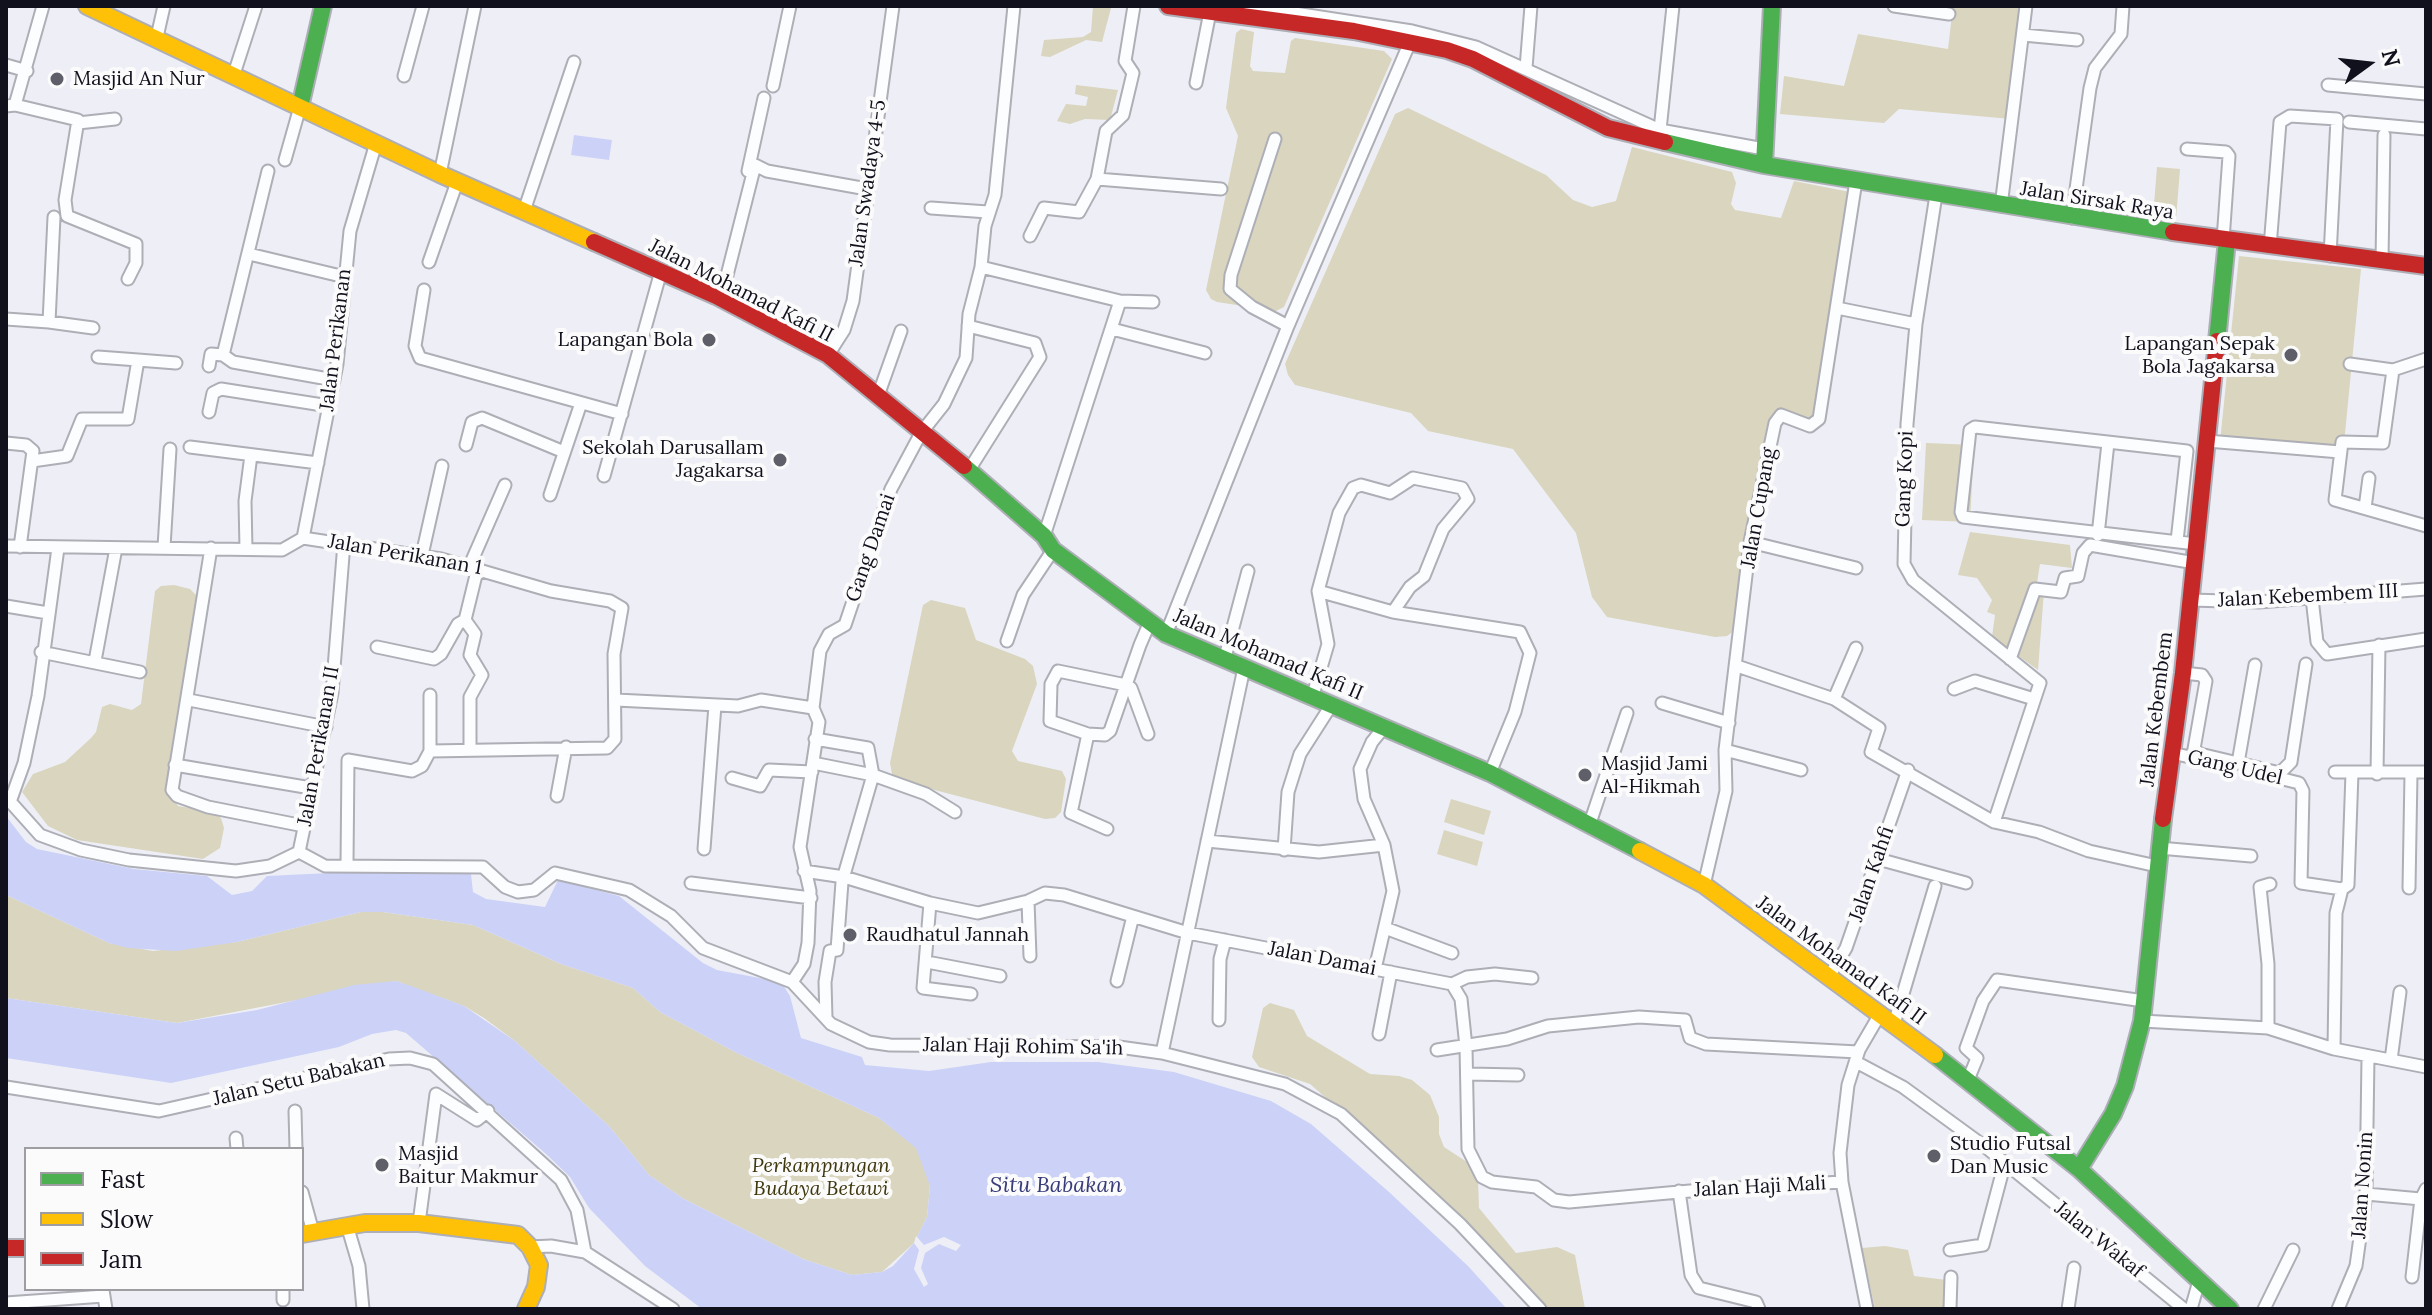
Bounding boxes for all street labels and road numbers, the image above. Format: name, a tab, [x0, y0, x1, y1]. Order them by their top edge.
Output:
street label: Jalan Swadaya 4-5	[844, 98, 892, 268]
street label: Jalan Sirsak Raya	[2018, 177, 2176, 225]
street label: Jalan Mohamad Kafi II	[645, 234, 837, 348]
street label: Jalan Perikanan	[315, 267, 357, 413]
street label: Gang Kopi	[1891, 430, 1919, 528]
street label: Jalan Cupang	[1737, 446, 1781, 570]
street label: Gang Damai	[841, 491, 901, 605]
street label: Jalan Perikanan 1	[326, 530, 484, 580]
street label: Jalan Kebembem III	[2217, 579, 2399, 613]
street label: Jalan Mohamad Kafi II	[1170, 604, 1366, 706]
street label: Jalan Kebembem	[2136, 630, 2178, 788]
street label: Jalan Perikanan II	[293, 664, 345, 828]
street label: Gang Udel	[2185, 745, 2285, 791]
street label: Jalan Kahfi	[1845, 823, 1899, 925]
street label: Jalan Mohamad Kafi II	[1752, 892, 1930, 1030]
street label: Jalan Damai	[1266, 937, 1378, 981]
street label: Jalan Haji Rohim Sa'ih	[923, 1033, 1123, 1061]
street label: Jalan Setu Babakan	[211, 1049, 387, 1111]
street label: Jalan Nonin	[2347, 1131, 2379, 1239]
street label: Jalan Haji Mali	[1693, 1172, 1827, 1202]
street label: Jalan Wakaf	[2050, 1197, 2148, 1283]

